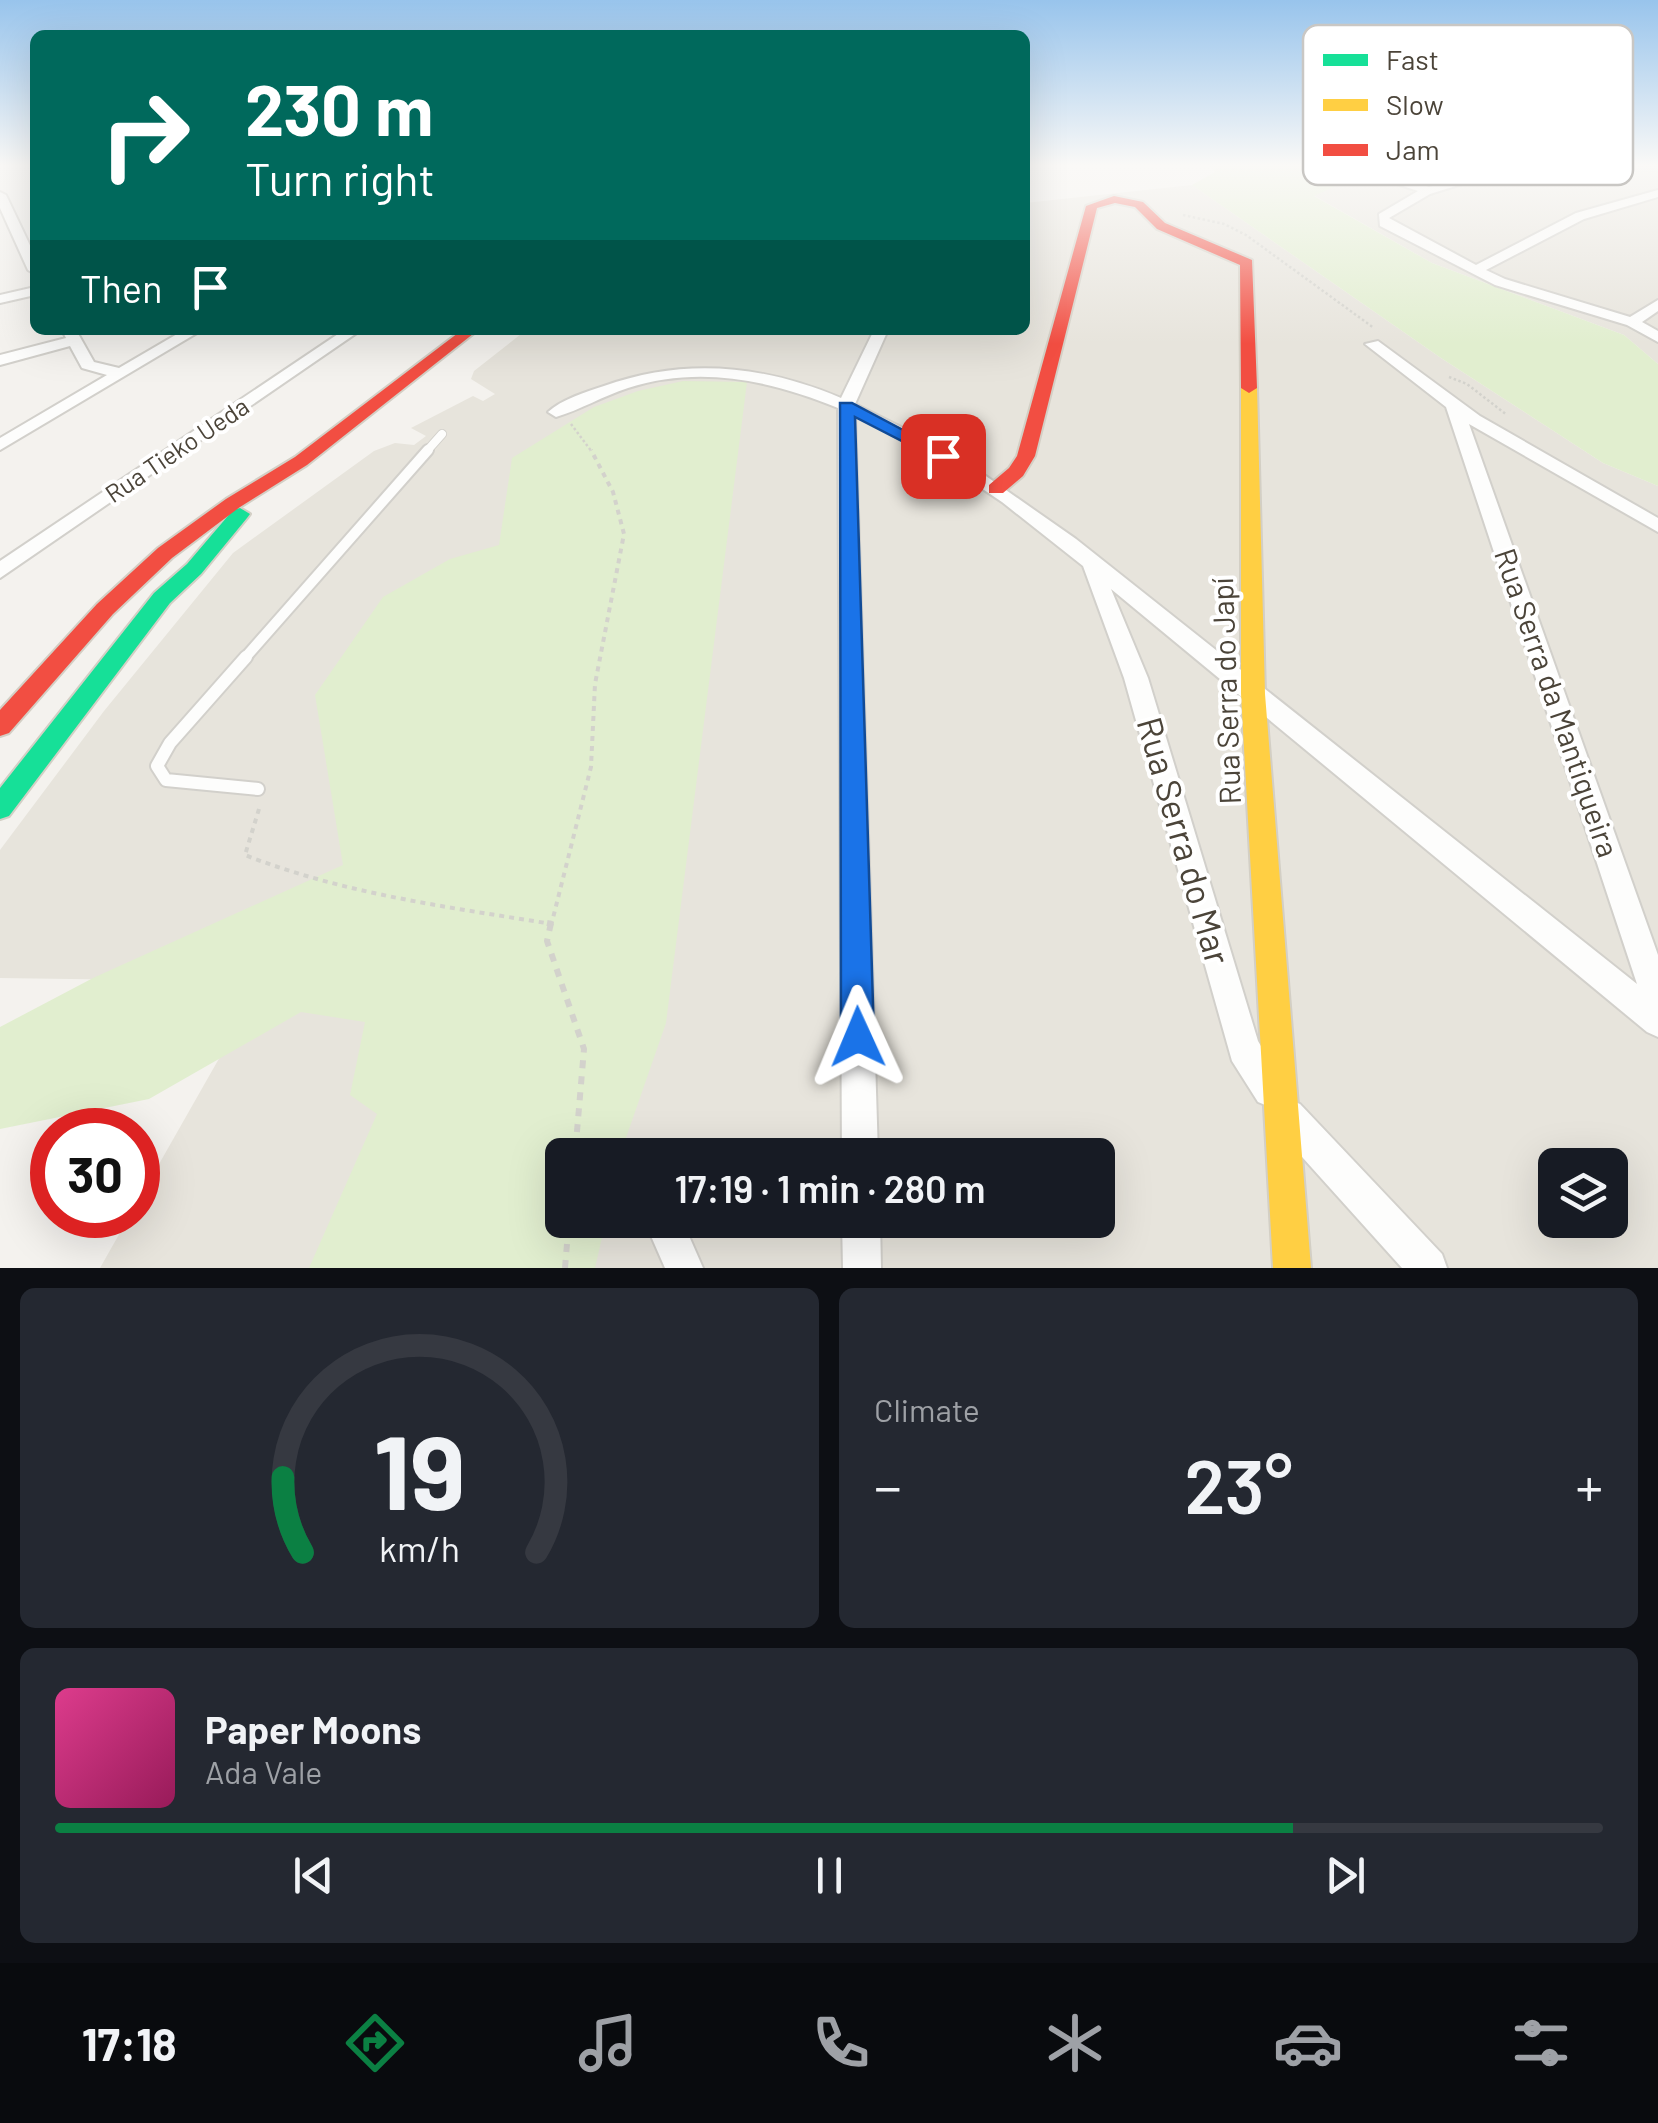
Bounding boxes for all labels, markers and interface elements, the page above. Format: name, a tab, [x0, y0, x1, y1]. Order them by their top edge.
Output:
legend	[1303, 25, 1633, 185]
text: Fast	[1386, 42, 1439, 76]
text: 230 m	[245, 66, 433, 150]
icon: right	[80, 70, 210, 200]
text: Slow	[1386, 87, 1444, 121]
text: Jam	[1386, 132, 1440, 166]
text: Turn right	[245, 151, 435, 205]
icon: arrive	[183, 260, 238, 315]
text: Then	[80, 265, 163, 311]
street label: Rua Tieko Ueda	[99, 390, 254, 508]
pin	[901, 414, 986, 499]
icon: arrive	[916, 429, 971, 484]
street label: Rua Serra da Mantiqueira	[1488, 543, 1628, 861]
street label: Rua Serra do Japí	[1203, 577, 1247, 805]
street label: Rua Serra do Mar	[1130, 712, 1240, 969]
position arrow	[806, 985, 910, 1089]
speed limit sign: 30	[30, 1108, 160, 1238]
map controls	[1538, 1148, 1628, 1238]
button: layers	[1538, 1148, 1628, 1238]
text: 17:19 · 1 min · 280 m	[674, 1165, 986, 1211]
text: Climate	[874, 1390, 980, 1428]
text: 19	[373, 1406, 466, 1531]
text: 23°	[1184, 1439, 1293, 1529]
text: −	[874, 1452, 902, 1518]
text: +	[1575, 1452, 1603, 1518]
text: km/h	[379, 1526, 460, 1569]
text: Paper Moons	[205, 1706, 421, 1752]
text: Ada Vale	[205, 1752, 322, 1790]
icon: previous	[286, 1848, 341, 1903]
icon: pause	[802, 1848, 857, 1903]
icon: next	[1318, 1848, 1373, 1903]
icon: directions	[340, 2008, 410, 2078]
icon: music	[573, 2008, 643, 2078]
icon: phone	[806, 2008, 876, 2078]
icon: climate	[1040, 2008, 1110, 2078]
icon: car	[1273, 2008, 1343, 2078]
icon: filters	[1506, 2008, 1576, 2078]
text: 17:18	[82, 2016, 177, 2070]

